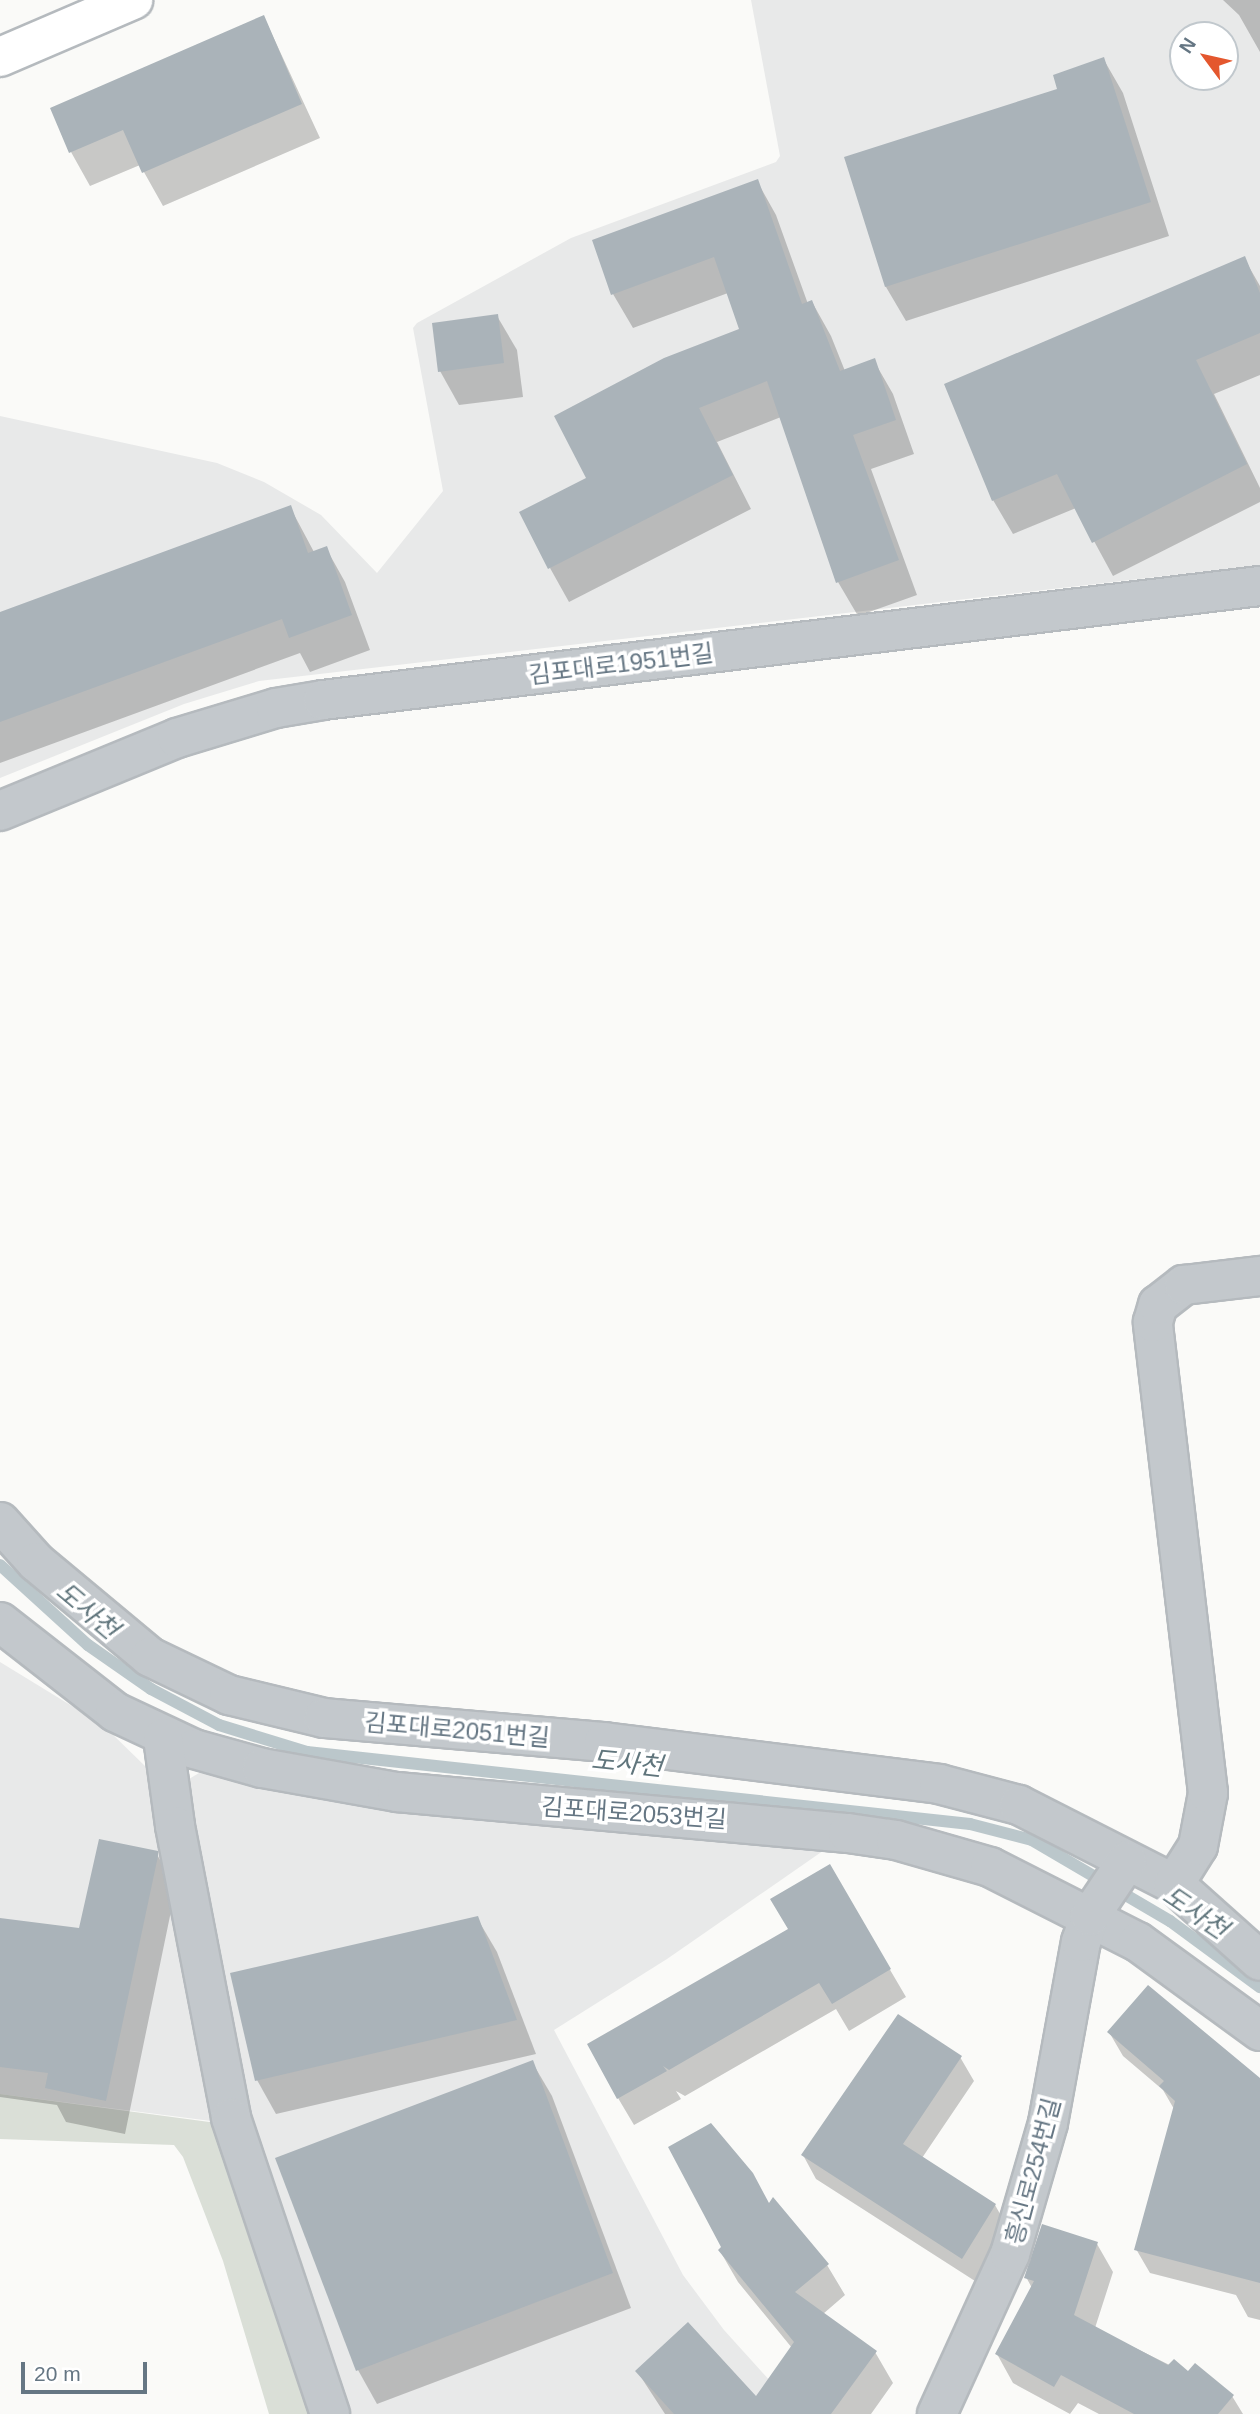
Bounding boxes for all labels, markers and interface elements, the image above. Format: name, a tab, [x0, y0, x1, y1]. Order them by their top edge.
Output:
north arrow	[1169, 21, 1239, 91]
text: N	[1175, 34, 1200, 57]
street label: 김포대로1951번길	[527, 638, 715, 690]
water label: 도사천	[49, 1576, 125, 1646]
street label: 김포대로2051번길	[363, 1708, 551, 1752]
water label: 도사천	[590, 1745, 664, 1783]
street label: 김포대로2053번길	[540, 1792, 728, 1834]
water label: 도사천	[1157, 1880, 1233, 1946]
street label: 흥신로254번길	[1000, 2095, 1066, 2247]
scale bar	[24, 2348, 150, 2392]
text: 20 m	[34, 2362, 81, 2385]

